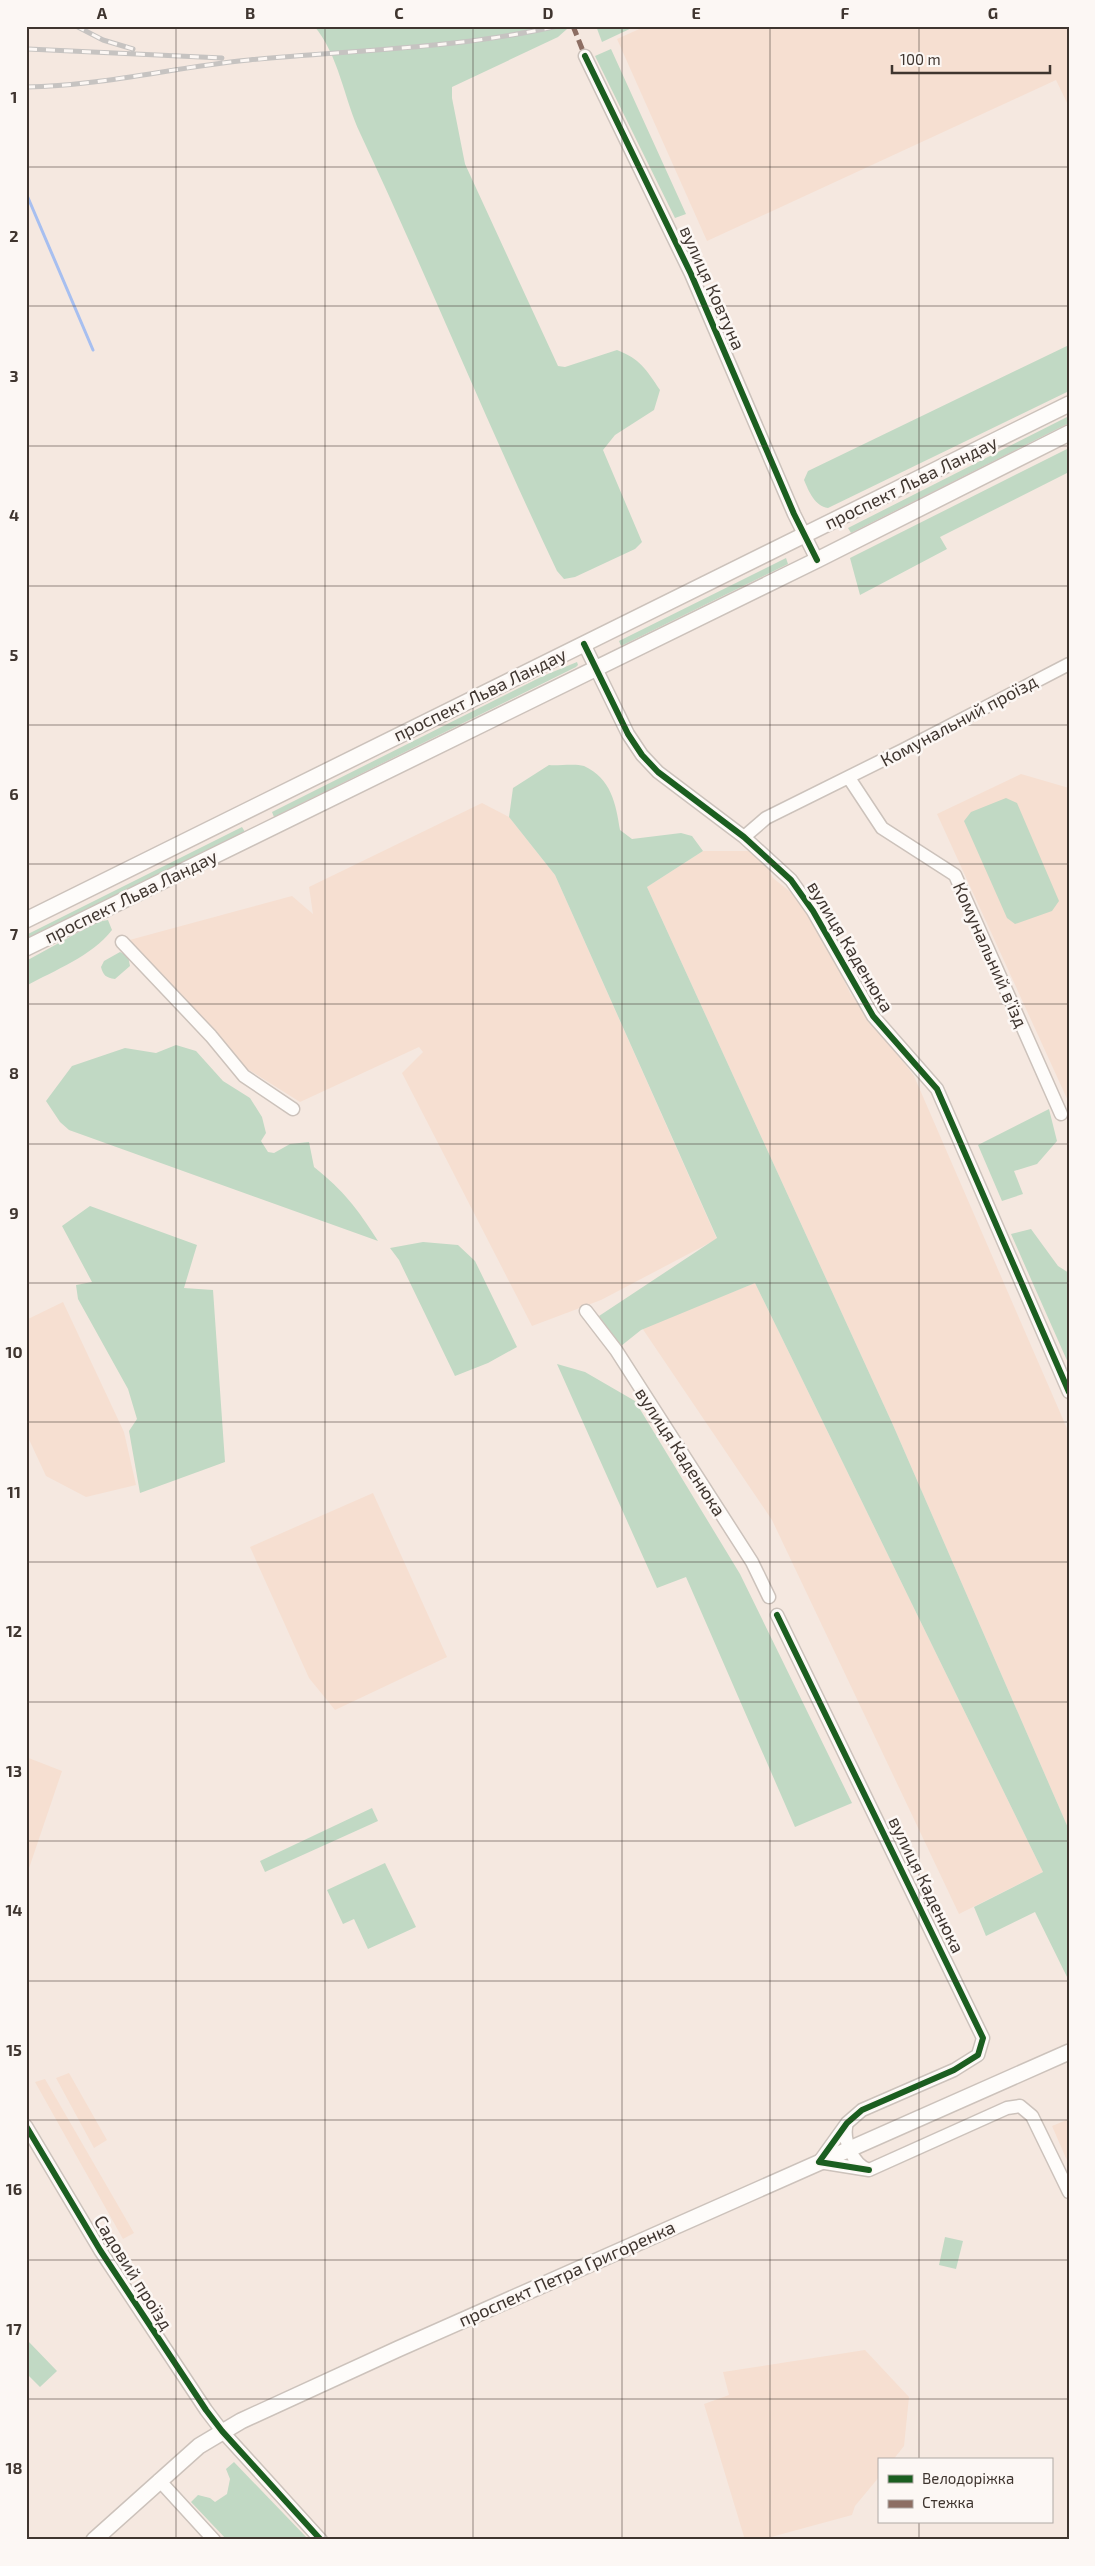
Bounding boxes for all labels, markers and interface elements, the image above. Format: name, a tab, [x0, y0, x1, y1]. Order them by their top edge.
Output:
text: A	[97, 3, 108, 22]
text: B	[245, 3, 255, 22]
text: C	[394, 3, 404, 22]
text: D	[543, 3, 554, 22]
text: E	[691, 3, 701, 22]
text: F	[841, 3, 850, 22]
text: G	[988, 3, 998, 22]
scale bar	[892, 42, 1050, 74]
text: 100 m	[900, 50, 941, 68]
text: 1	[11, 87, 17, 106]
street label: вулиця Ковтуна	[676, 222, 750, 353]
text: 2	[9, 226, 19, 245]
text: 3	[9, 366, 19, 385]
street label: проспект Льва Ландау	[821, 430, 1001, 534]
text: 4	[9, 505, 19, 524]
street label: проспект Льва Ландау	[390, 642, 570, 746]
text: 5	[10, 645, 19, 664]
street label: Комунальний проїзд	[876, 669, 1041, 771]
text: 6	[9, 784, 19, 803]
street label: проспект Льва Ландау	[41, 844, 221, 948]
street label: вулиця Каденюка	[803, 877, 899, 1016]
street label: Комунальний в’їзд	[949, 878, 1033, 1031]
text: 7	[10, 924, 19, 943]
text: 8	[9, 1063, 19, 1082]
text: 9	[9, 1203, 19, 1222]
text: 10	[5, 1342, 23, 1361]
street label: вулиця Каденюка	[631, 1383, 731, 1520]
text: 11	[7, 1482, 21, 1501]
text: 12	[6, 1621, 22, 1640]
text: 13	[6, 1761, 22, 1780]
street label: вулиця Каденюка	[884, 1813, 970, 1956]
text: 14	[5, 1900, 23, 1919]
text: 15	[6, 2040, 22, 2059]
text: 16	[6, 2179, 22, 2198]
street label: Садовий проїзд	[90, 2211, 178, 2334]
street label: проспект Петра Григоренка	[455, 2215, 678, 2331]
text: 17	[6, 2319, 22, 2338]
text: 18	[6, 2458, 22, 2477]
legend	[878, 2458, 1052, 2524]
text: Велодоріжка	[922, 2469, 1014, 2487]
text: Стежка	[922, 2493, 974, 2511]

